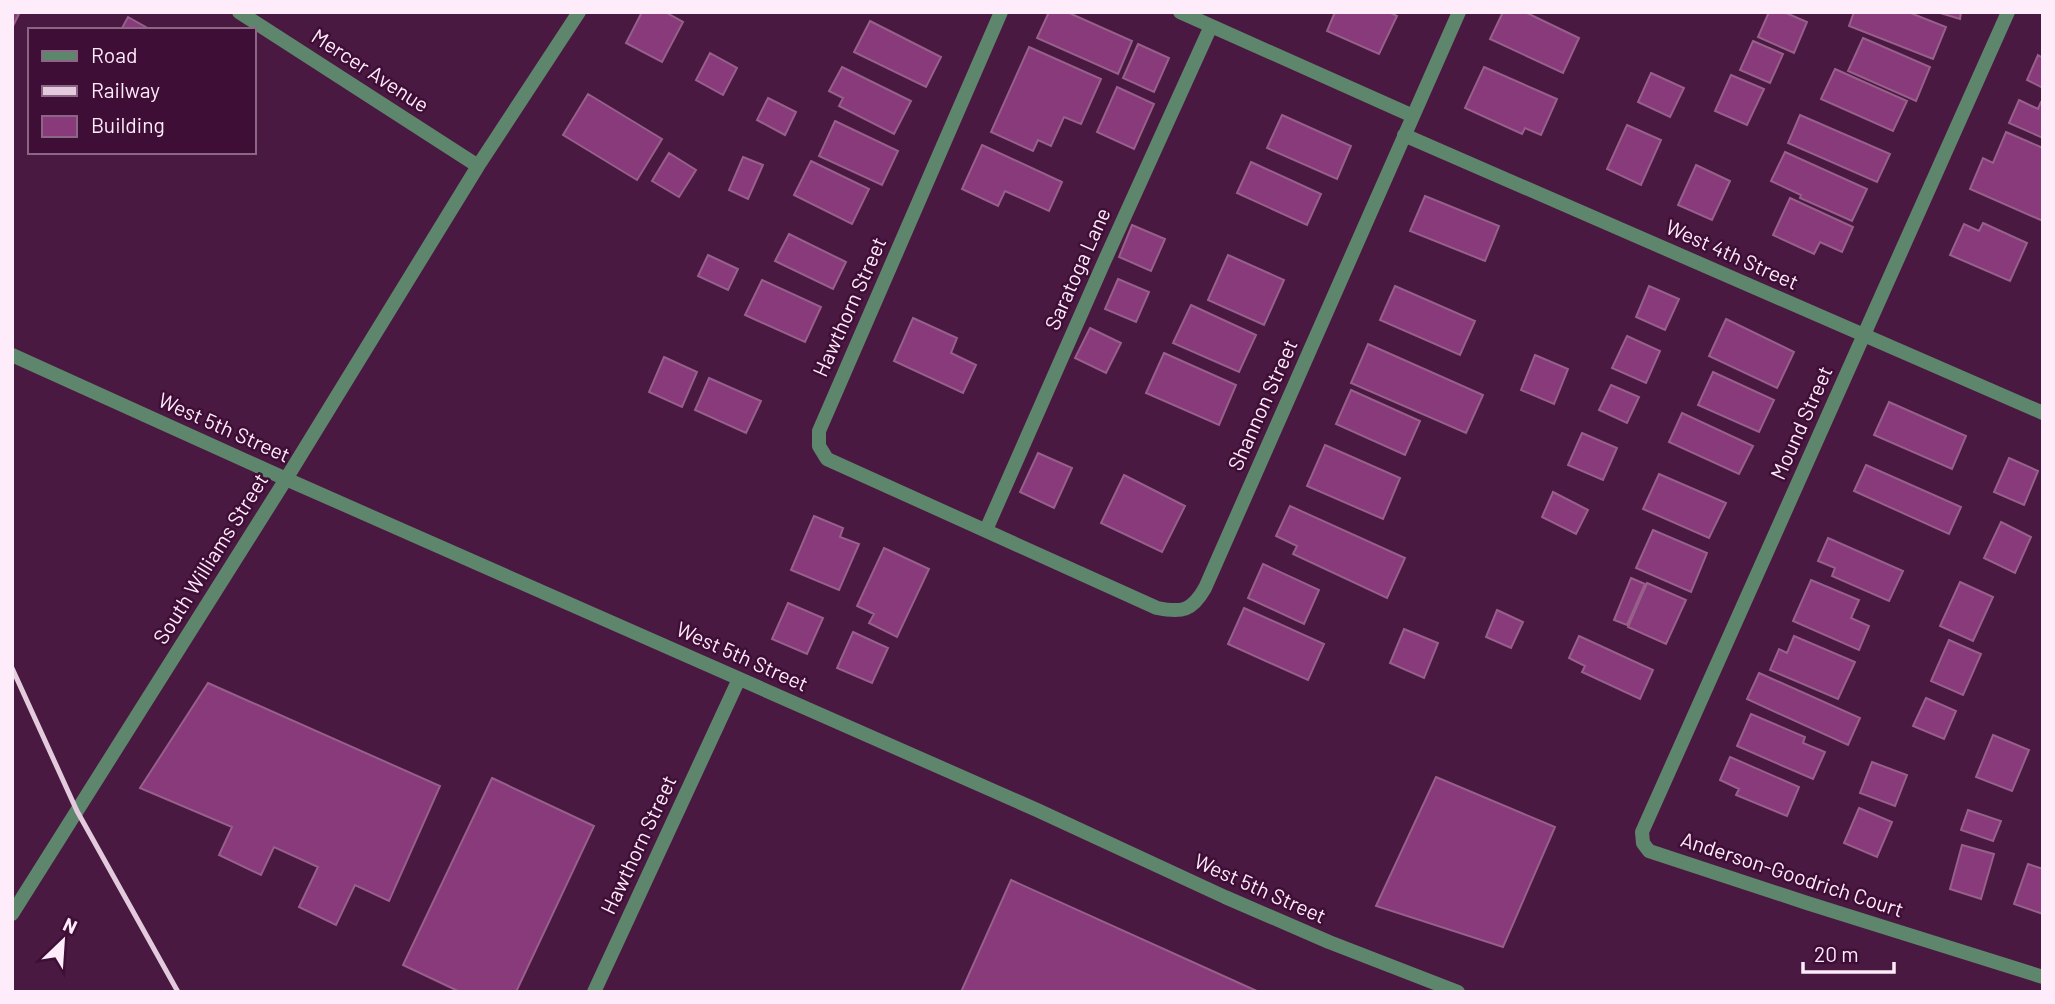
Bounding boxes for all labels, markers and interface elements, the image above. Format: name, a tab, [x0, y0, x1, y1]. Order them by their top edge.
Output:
street label: Mercer Avenue	[308, 23, 434, 117]
legend	[28, 28, 256, 154]
text: Road	[91, 42, 137, 67]
text: Railway	[91, 77, 160, 102]
text: Building	[91, 112, 165, 137]
street label: Saratoga Lane	[1039, 203, 1115, 333]
street label: West 4th Street	[1662, 213, 1803, 294]
street label: Hawthorn Street	[807, 233, 891, 380]
street label: Shannon Street	[1222, 335, 1302, 474]
street label: Mound Street	[1764, 362, 1837, 483]
street label: West 5th Street	[155, 386, 294, 467]
street label: South Williams Street	[147, 468, 272, 648]
street label: West 5th Street	[673, 615, 812, 696]
street label: Hawthorn Street	[595, 771, 681, 918]
street label: Anderson-Goodrich Court	[1678, 826, 1907, 921]
street label: West 5th Street	[1191, 847, 1330, 928]
north arrow	[28, 906, 98, 976]
text: N	[60, 912, 81, 938]
scale bar	[1803, 930, 1894, 974]
text: 20 m	[1814, 941, 1859, 966]

